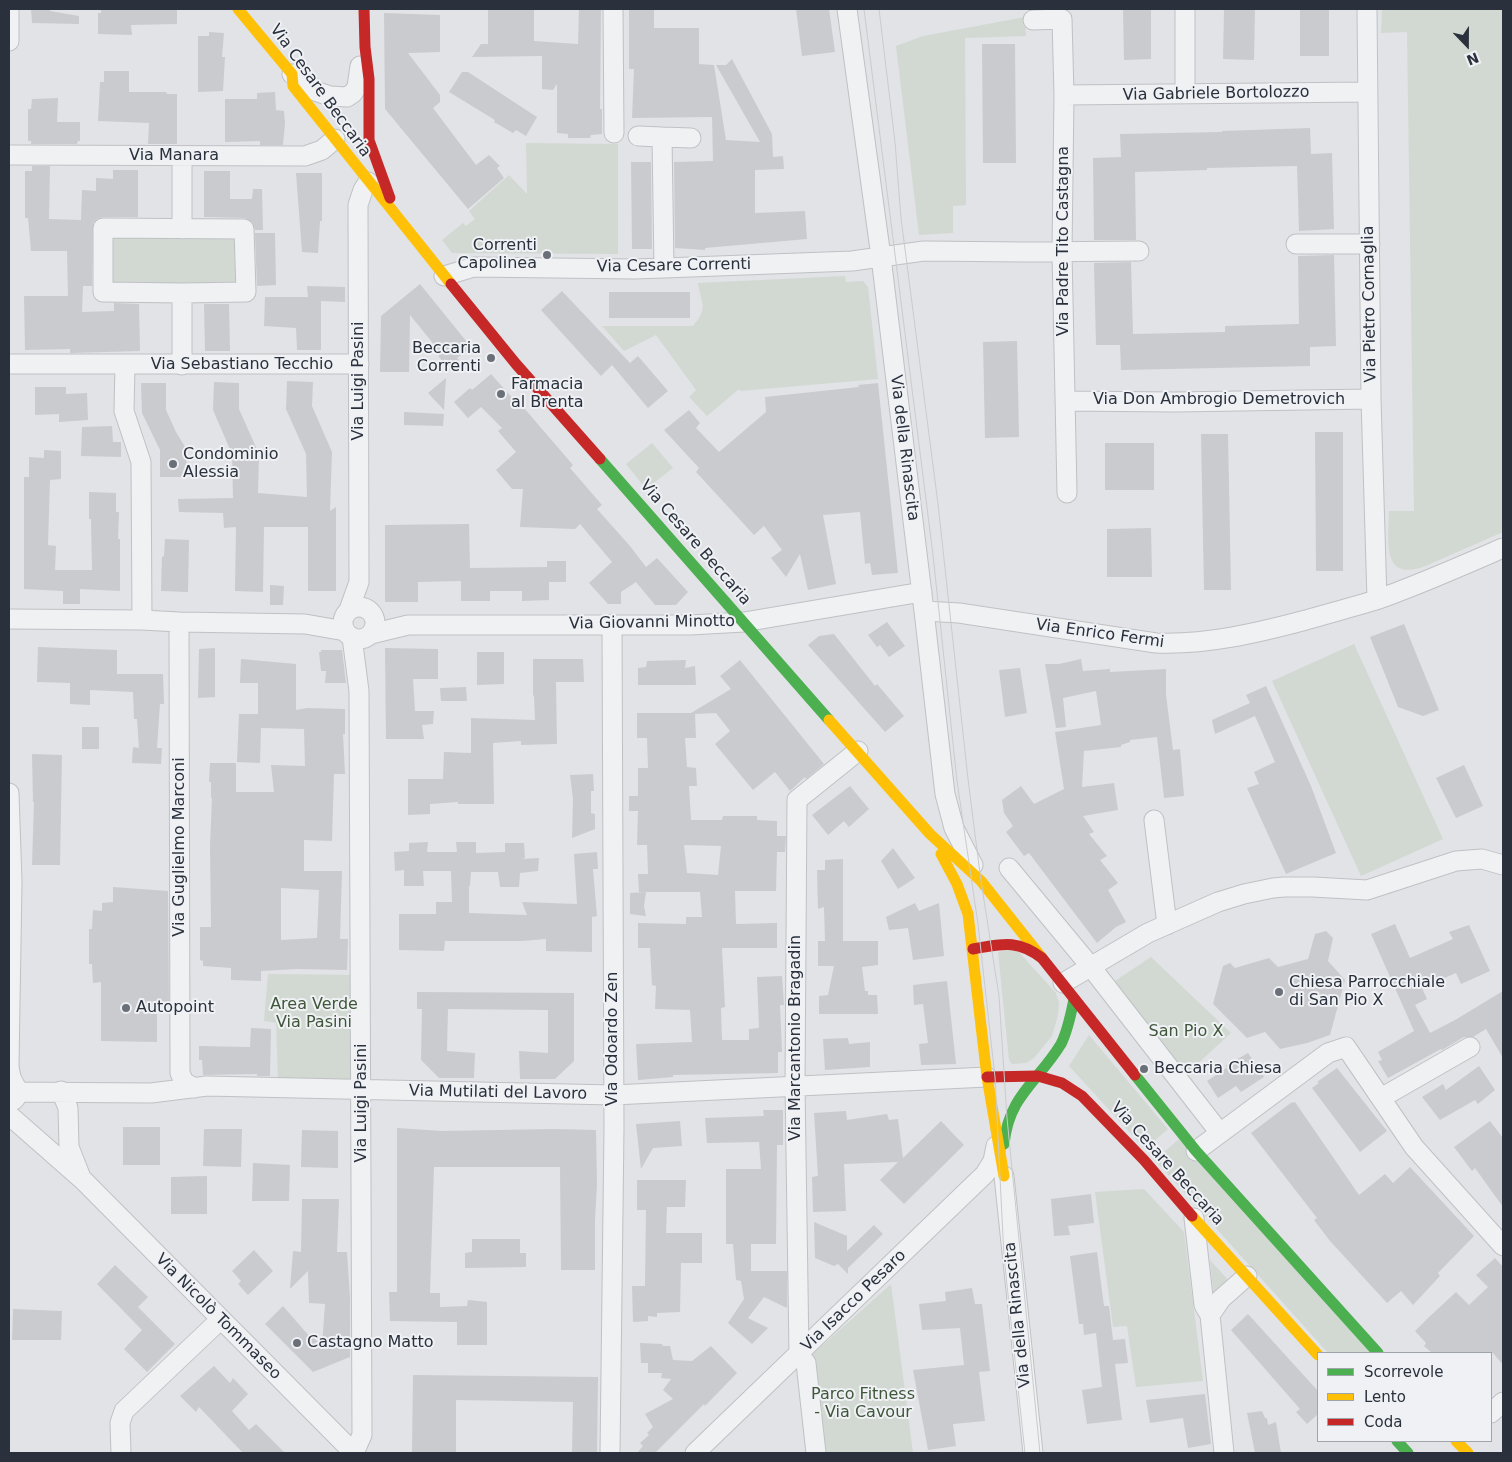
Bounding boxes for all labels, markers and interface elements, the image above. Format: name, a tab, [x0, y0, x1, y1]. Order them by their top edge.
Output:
north arrow	[1442, 20, 1492, 70]
street label: Via Cesare Beccaria	[265, 21, 375, 161]
text: N	[1464, 49, 1481, 69]
street label: Via Gabriele Bortolozzo	[1122, 83, 1310, 105]
street label: Via Manara	[129, 146, 219, 166]
street label: Via Padre Tito Castagna	[1054, 146, 1074, 336]
street label: Via Pietro Cornaglia	[1359, 225, 1381, 383]
place label: Correnti Capolinea	[457, 236, 537, 274]
marker: Correnti Capolinea	[541, 249, 553, 261]
street label: Via Cesare Correnti	[597, 255, 751, 277]
street label: Via Luigi Pasini	[349, 322, 369, 440]
place label: Beccaria Correnti	[412, 339, 481, 377]
marker: Beccaria Correnti	[485, 352, 497, 364]
street label: Via Sebastiano Tecchio	[151, 355, 333, 375]
street label: Via della Rinascita	[886, 374, 922, 522]
place label: Farmacia al Brenta	[511, 375, 584, 413]
marker: Farmacia al Brenta	[495, 388, 507, 400]
street label: Via Don Ambrogio Demetrovich	[1093, 390, 1345, 410]
place label: Condominio Alessia	[183, 445, 278, 483]
marker: Condominio Alessia	[167, 458, 179, 470]
street label: Via Cesare Beccaria	[636, 477, 754, 609]
street label: Via Giovanni Minotto	[569, 612, 735, 634]
street label: Via Enrico Fermi	[1035, 615, 1165, 653]
street label: Via Guglielmo Marconi	[170, 757, 190, 937]
street label: Via Marcantonio Bragadin	[786, 935, 806, 1141]
street label: Via Odoardo Zen	[603, 972, 623, 1106]
place label: Chiesa Parrocchiale di San Pio X	[1289, 973, 1445, 1011]
marker: Chiesa Parrocchiale di San Pio X	[1273, 986, 1285, 998]
park label: Area Verde Via Pasini	[270, 995, 358, 1033]
place label: Autopoint	[136, 998, 214, 1018]
marker: Autopoint	[120, 1002, 132, 1014]
park label: San Pio X	[1149, 1022, 1223, 1042]
street label: Via Luigi Pasini	[352, 1044, 372, 1162]
place label: Beccaria Chiesa	[1154, 1059, 1282, 1079]
marker: Beccaria Chiesa	[1138, 1063, 1150, 1075]
street label: Via Mutilati del Lavoro	[409, 1082, 587, 1104]
street label: Via Cesare Beccaria	[1107, 1098, 1227, 1230]
street label: Via della Rinascita	[1001, 1241, 1035, 1389]
street label: Via Isacco Pesaro	[798, 1246, 910, 1356]
street label: Via Nicolò Tommaseo	[151, 1250, 285, 1384]
place label: Castagno Matto	[307, 1333, 434, 1353]
marker: Castagno Matto	[291, 1337, 303, 1349]
legend	[1317, 1352, 1492, 1442]
text: Scorrevole	[1364, 1363, 1443, 1381]
park label: Parco Fitness - Via Cavour	[811, 1385, 915, 1423]
text: Lento	[1364, 1388, 1406, 1406]
text: Coda	[1364, 1413, 1402, 1431]

